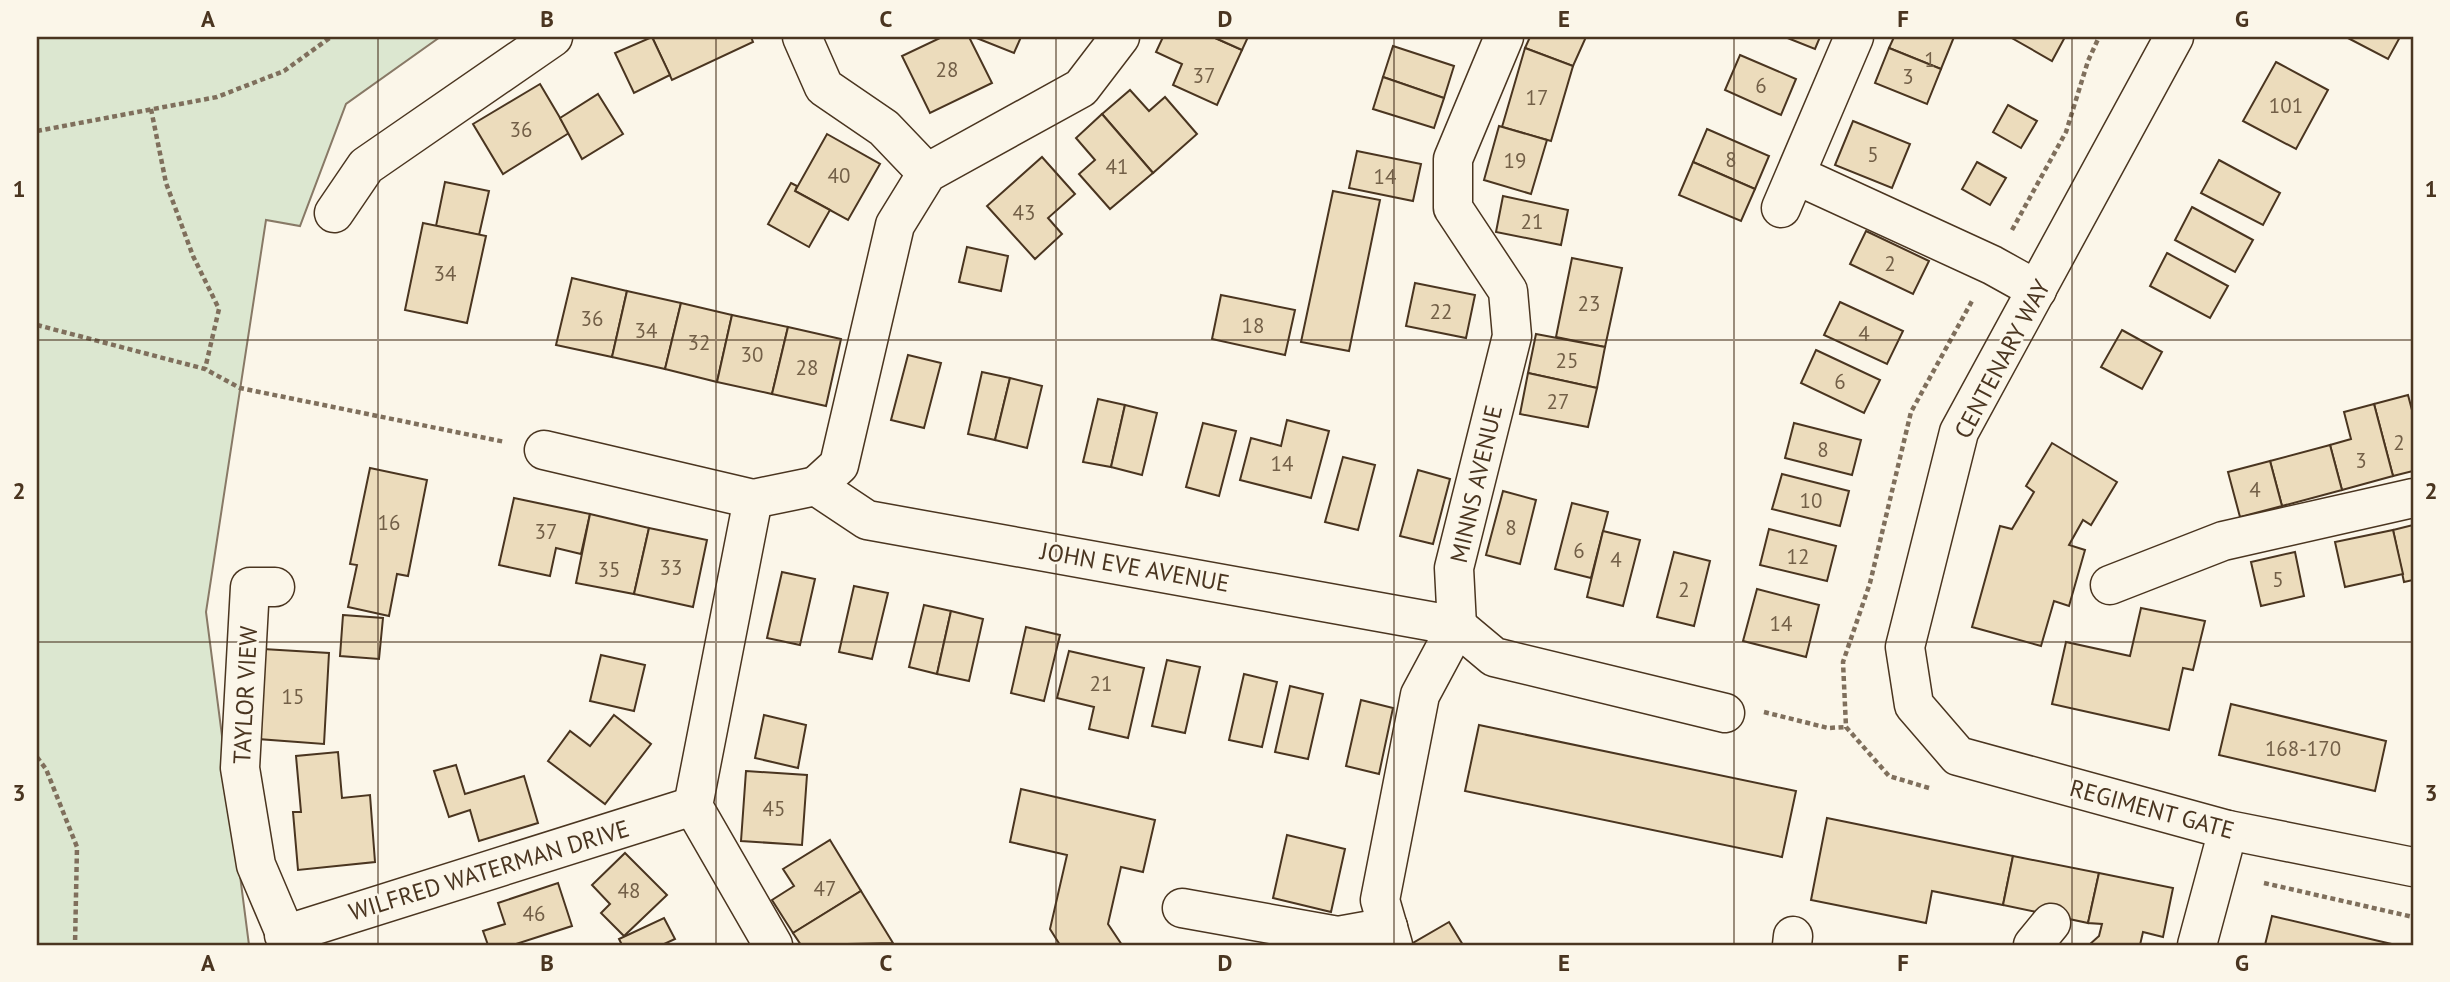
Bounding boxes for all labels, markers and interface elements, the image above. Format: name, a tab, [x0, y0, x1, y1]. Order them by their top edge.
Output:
text: A	[201, 4, 215, 33]
text: B	[540, 4, 554, 33]
text: C	[880, 4, 893, 33]
text: D	[1218, 4, 1232, 33]
text: E	[1558, 4, 1570, 33]
text: F	[1897, 4, 1909, 33]
text: G	[2235, 4, 2249, 33]
house number: 1	[1924, 46, 1936, 73]
house number: 28	[936, 56, 958, 83]
house number: 37	[1193, 62, 1215, 89]
house number: 3	[1902, 63, 1914, 90]
house number: 6	[1755, 72, 1767, 99]
house number: 17	[1526, 84, 1548, 111]
house number: 101	[2269, 92, 2303, 119]
house number: 36	[510, 116, 532, 143]
house number: 5	[1867, 141, 1879, 168]
house number: 8	[1725, 146, 1737, 173]
house number: 19	[1504, 147, 1526, 174]
house number: 41	[1106, 153, 1128, 180]
house number: 40	[828, 162, 850, 189]
house number: 14	[1374, 163, 1396, 190]
text: 1	[12, 174, 26, 203]
text: 1	[2424, 174, 2438, 203]
house number: 43	[1013, 199, 1035, 226]
house number: 21	[1521, 208, 1543, 235]
house number: 2	[1884, 250, 1896, 277]
house number: 34	[434, 260, 456, 287]
street label: CENTENARY WAY	[1947, 274, 2057, 444]
house number: 23	[1578, 290, 1600, 317]
house number: 22	[1430, 298, 1452, 325]
house number: 36	[581, 305, 603, 332]
house number: 18	[1242, 312, 1264, 339]
house number: 34	[635, 317, 657, 344]
house number: 4	[1858, 320, 1870, 347]
house number: 32	[688, 329, 710, 356]
house number: 30	[741, 341, 763, 368]
house number: 25	[1556, 347, 1578, 374]
house number: 28	[796, 354, 818, 381]
house number: 6	[1834, 368, 1846, 395]
house number: 27	[1547, 388, 1569, 415]
street label: MINNS AVENUE	[1443, 402, 1509, 566]
house number: 2	[2393, 429, 2405, 456]
house number: 8	[1817, 436, 1829, 463]
house number: 3	[2355, 447, 2367, 474]
house number: 14	[1271, 450, 1293, 477]
text: 2	[12, 476, 26, 505]
house number: 4	[2249, 476, 2261, 503]
text: 2	[2424, 476, 2438, 505]
house number: 10	[1800, 487, 1822, 514]
house number: 16	[378, 509, 400, 536]
house number: 8	[1505, 514, 1517, 541]
house number: 37	[535, 518, 557, 545]
street label: JOHN EVE AVENUE	[1037, 535, 1232, 599]
house number: 6	[1573, 537, 1585, 564]
house number: 12	[1787, 543, 1809, 570]
house number: 4	[1610, 546, 1622, 573]
house number: 33	[660, 554, 682, 581]
house number: 35	[598, 556, 620, 583]
house number: 5	[2272, 566, 2284, 593]
house number: 2	[1678, 576, 1690, 603]
house number: 14	[1770, 610, 1792, 637]
street label: TAYLOR VIEW	[226, 625, 264, 765]
house number: 21	[1090, 670, 1112, 697]
house number: 15	[282, 683, 304, 710]
house number: 168-170	[2265, 735, 2341, 762]
street label: REGIMENT GATE	[2066, 772, 2238, 846]
text: 3	[12, 778, 26, 807]
text: 3	[2424, 778, 2438, 807]
house number: 45	[763, 795, 785, 822]
street label: WILFRED WATERMAN DRIVE	[345, 813, 633, 927]
house number: 47	[814, 875, 836, 902]
house number: 48	[618, 877, 640, 904]
house number: 46	[523, 900, 545, 927]
text: A	[201, 948, 215, 977]
text: B	[540, 948, 554, 977]
text: C	[880, 948, 893, 977]
text: D	[1218, 948, 1232, 977]
text: E	[1558, 948, 1570, 977]
text: F	[1897, 948, 1909, 977]
text: G	[2235, 948, 2249, 977]

